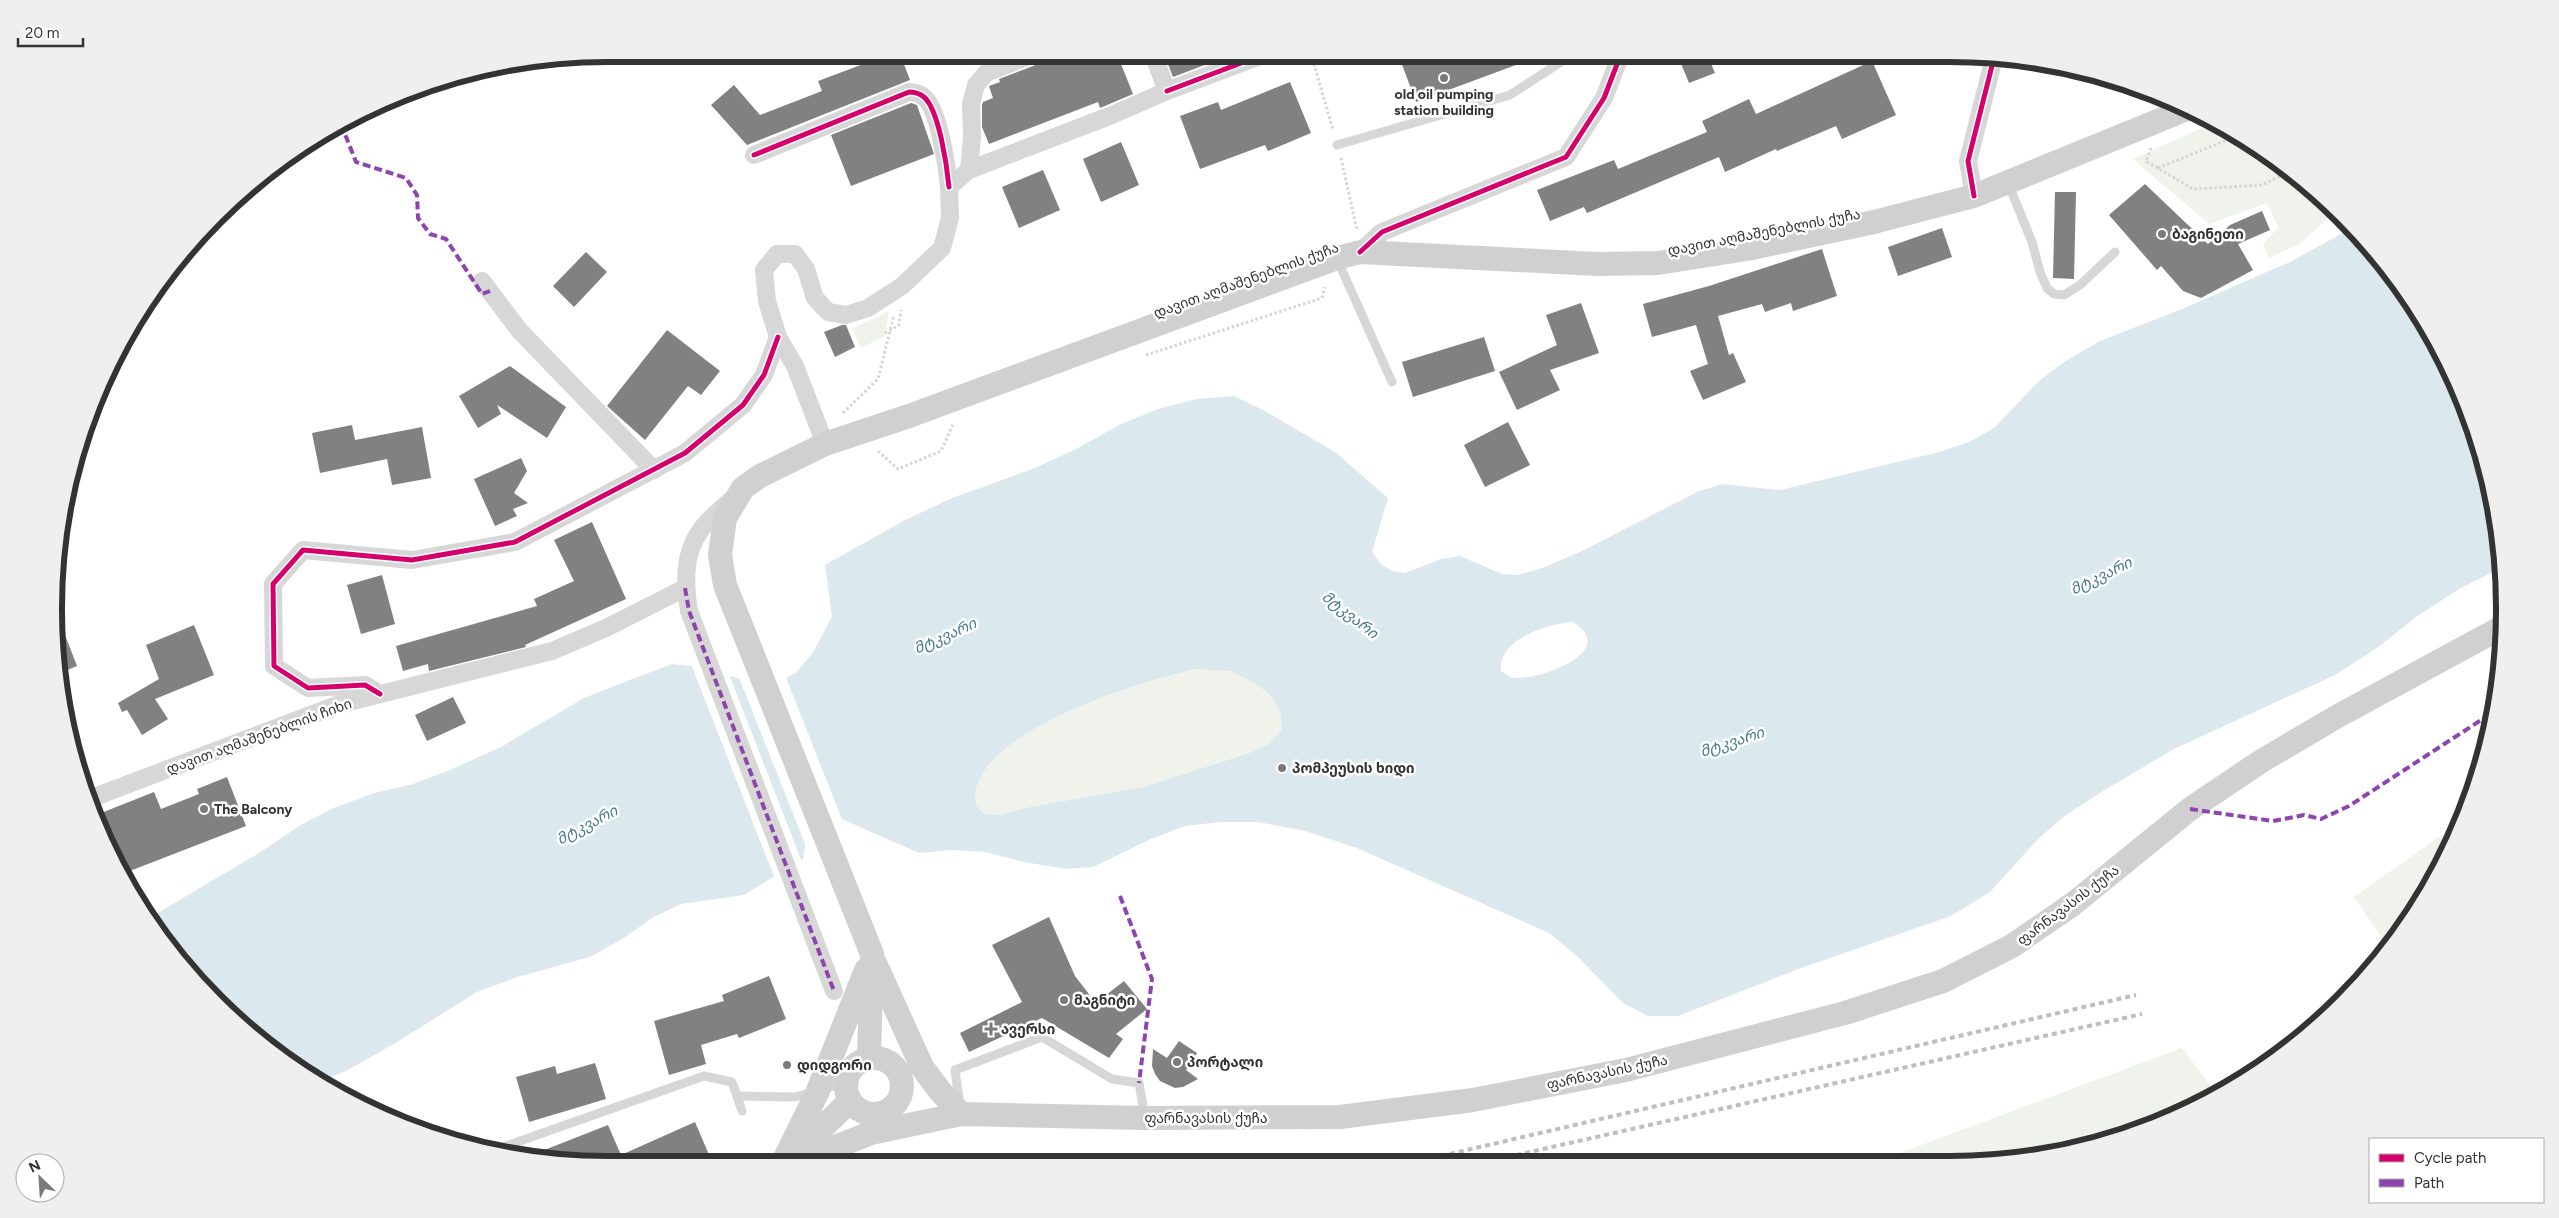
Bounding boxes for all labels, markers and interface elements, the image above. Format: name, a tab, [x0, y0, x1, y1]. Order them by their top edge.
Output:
scale bar	[18, 15, 82, 47]
text: 20 m	[25, 24, 59, 42]
marker: old oil pumping station building	[1438, 72, 1450, 84]
place label: old oil pumping station building	[1394, 86, 1494, 119]
street label: დავით აღმაშენებლის ქუჩა	[1666, 205, 1862, 260]
place label: ბაგინეთი	[2172, 226, 2244, 243]
marker: ბაგინეთი	[2156, 228, 2168, 240]
street label: დავით აღმაშენებლის ქუჩა	[1151, 239, 1341, 322]
water label: მტკვარი	[2067, 553, 2136, 599]
water label: მტკვარი	[1318, 588, 1383, 643]
water label: მტკვარი	[911, 614, 980, 658]
street label: დავით აღმაშენებლის ჩიხი	[164, 695, 354, 778]
water label: მტკვარი	[1698, 723, 1768, 761]
place label: პომპეუსის ხიდი	[1292, 760, 1415, 777]
marker: პომპეუსის ხიდი	[1276, 762, 1288, 774]
place label: The Balcony	[214, 801, 293, 818]
water label: მტკვარი	[554, 801, 622, 848]
marker: The Balcony	[198, 803, 210, 815]
street label: ფარნავასის ქუჩა	[2014, 862, 2123, 949]
place label: მაგნიტი	[1074, 992, 1135, 1009]
marker: მაგნიტი	[1058, 994, 1070, 1006]
place label: ავერსი	[1001, 1021, 1055, 1038]
marker: ავერსი	[985, 1023, 997, 1035]
street label: ფარნავასის ქუჩა	[1545, 1051, 1669, 1094]
place label: პორტალი	[1187, 1054, 1263, 1071]
marker: პორტალი	[1171, 1056, 1183, 1068]
place label: დიდგორი	[797, 1057, 872, 1074]
marker: დიდგორი	[781, 1059, 793, 1071]
street label: ფარნავასის ქუჩა	[1144, 1110, 1268, 1127]
legend	[2369, 1138, 2544, 1203]
text: Cycle path	[2414, 1149, 2486, 1167]
north arrow	[15, 1153, 65, 1203]
text: N	[26, 1157, 43, 1177]
text: Path	[2414, 1174, 2444, 1192]

